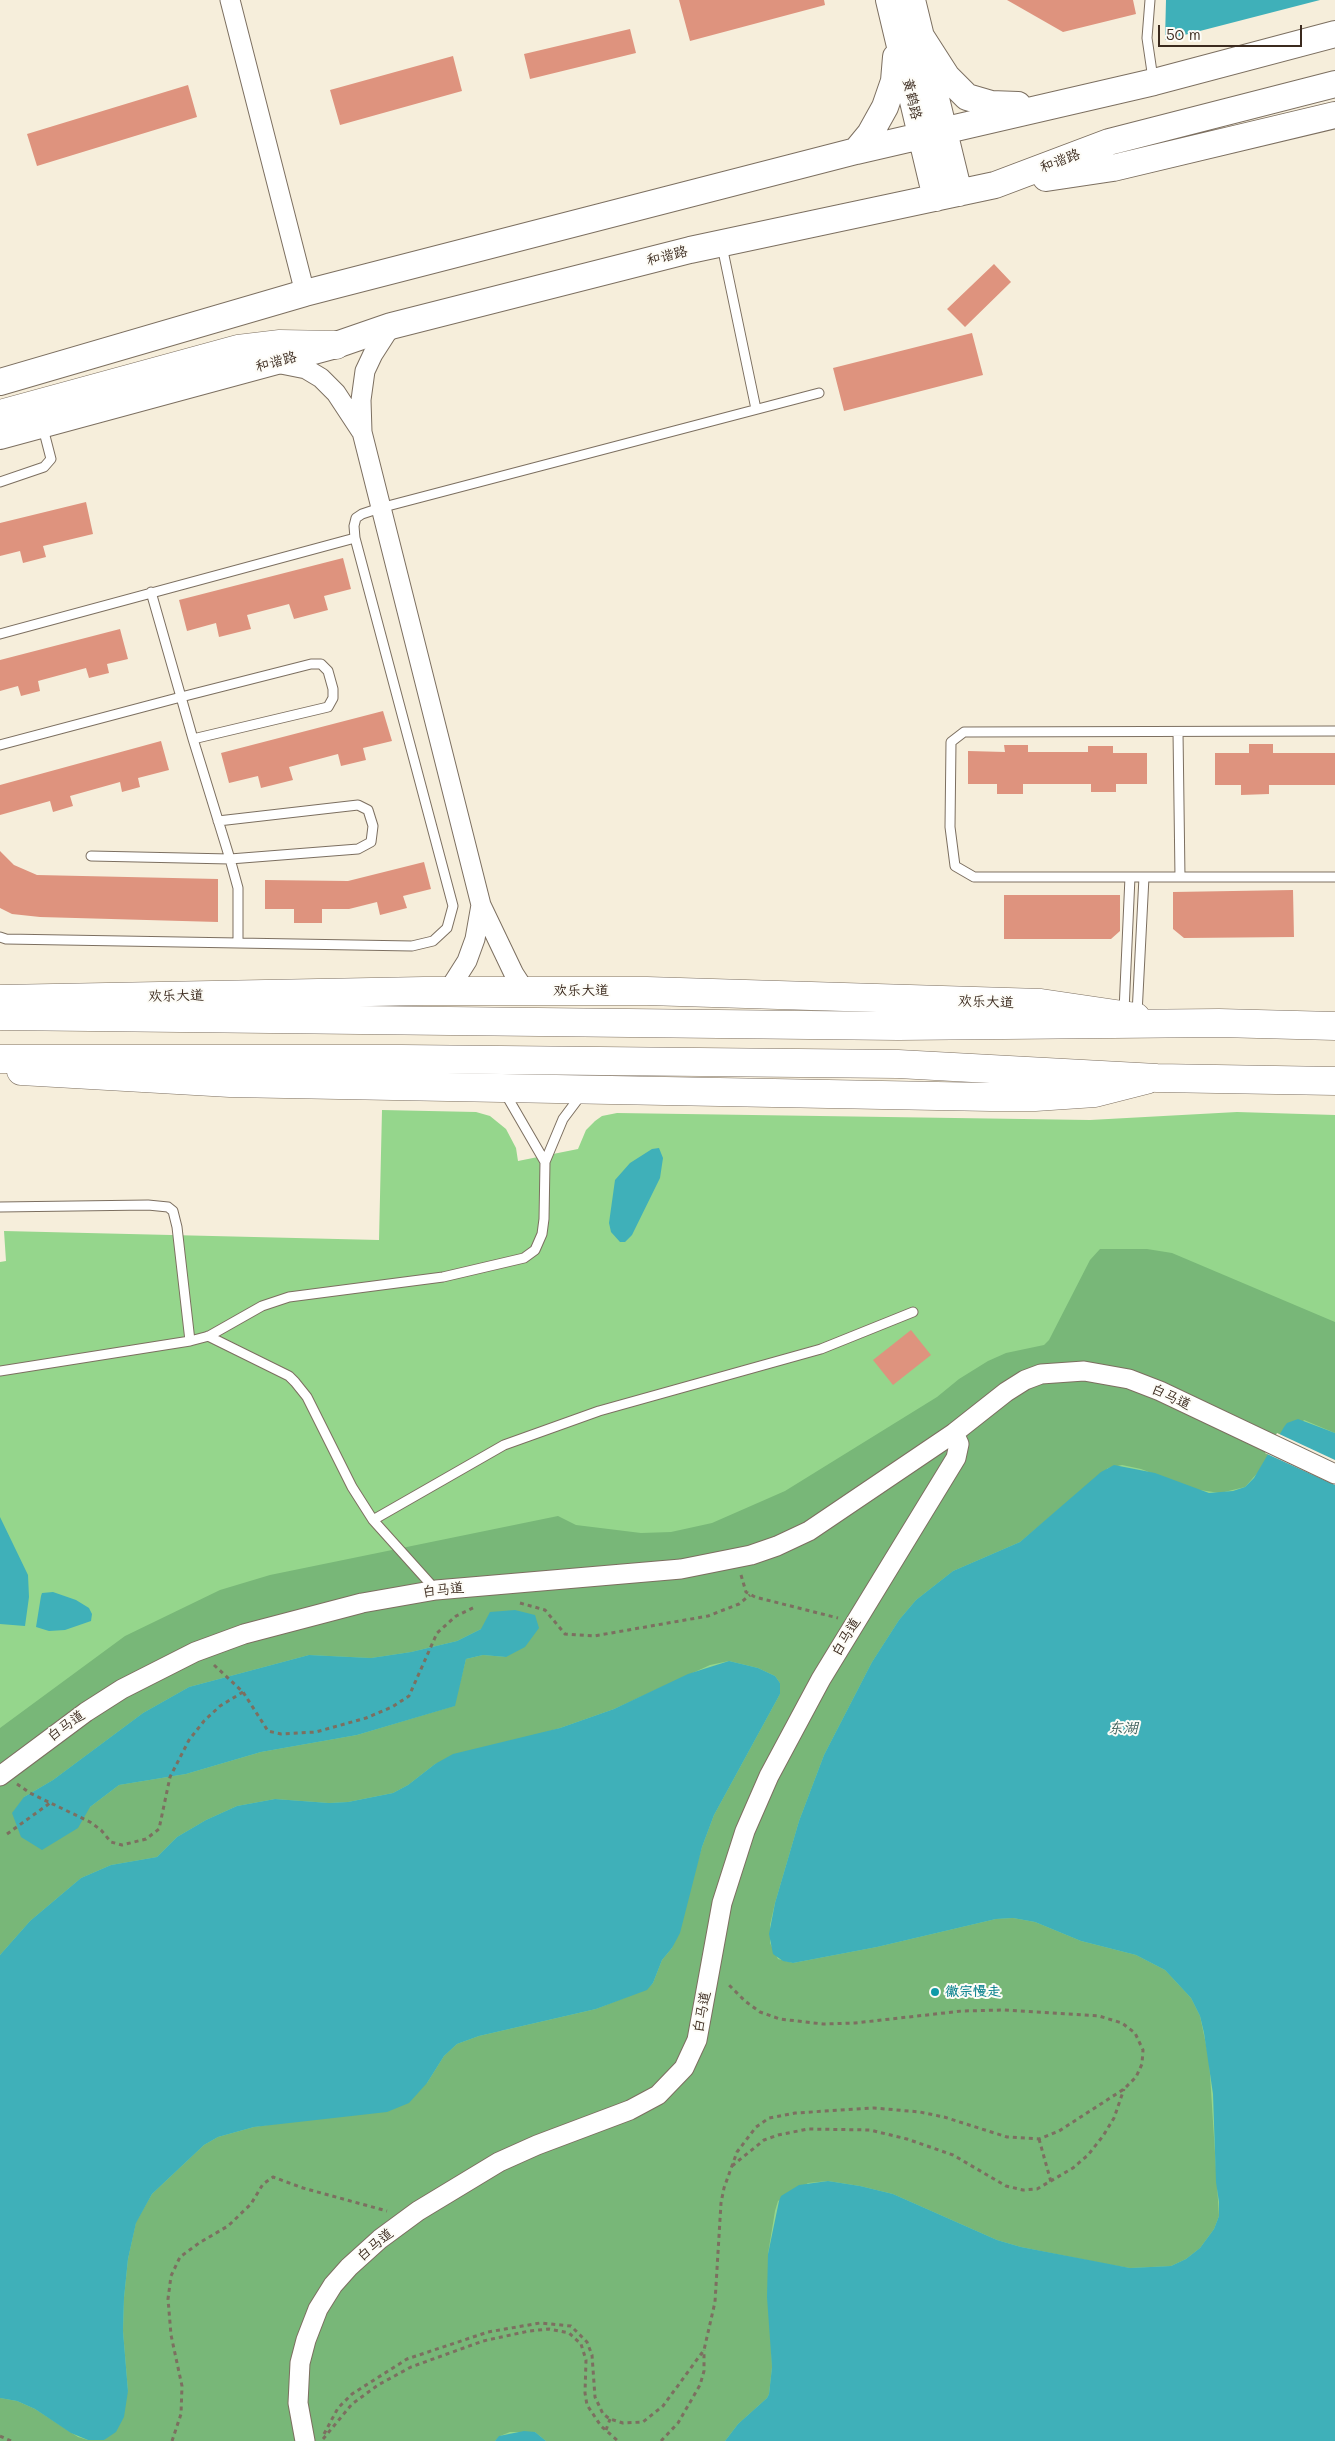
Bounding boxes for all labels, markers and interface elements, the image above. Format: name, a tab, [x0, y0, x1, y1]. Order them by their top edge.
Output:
scale bar	[1160, 15, 1304, 47]
text: 50 m	[1166, 24, 1201, 44]
street label: 黄鹤路	[899, 77, 925, 121]
street label: 和谐路	[1037, 146, 1083, 176]
street label: 和谐路	[645, 243, 689, 269]
street label: 和谐路	[254, 348, 298, 376]
street label: 欢乐大道	[553, 983, 609, 999]
street label: 欢乐大道	[148, 987, 204, 1005]
street label: 欢乐大道	[958, 993, 1014, 1011]
street label: 白马道	[1148, 1381, 1194, 1413]
street label: 白马道	[421, 1579, 465, 1601]
street label: 白马道	[828, 1615, 864, 1659]
street label: 白马道	[44, 1707, 88, 1745]
water label: 东湖	[1108, 1719, 1138, 1737]
place label: 徽宗慢走	[945, 1984, 1001, 2000]
marker: 徽宗慢走	[929, 1986, 941, 1998]
street label: 白马道	[690, 1990, 714, 2034]
street label: 白马道	[354, 2225, 396, 2265]

